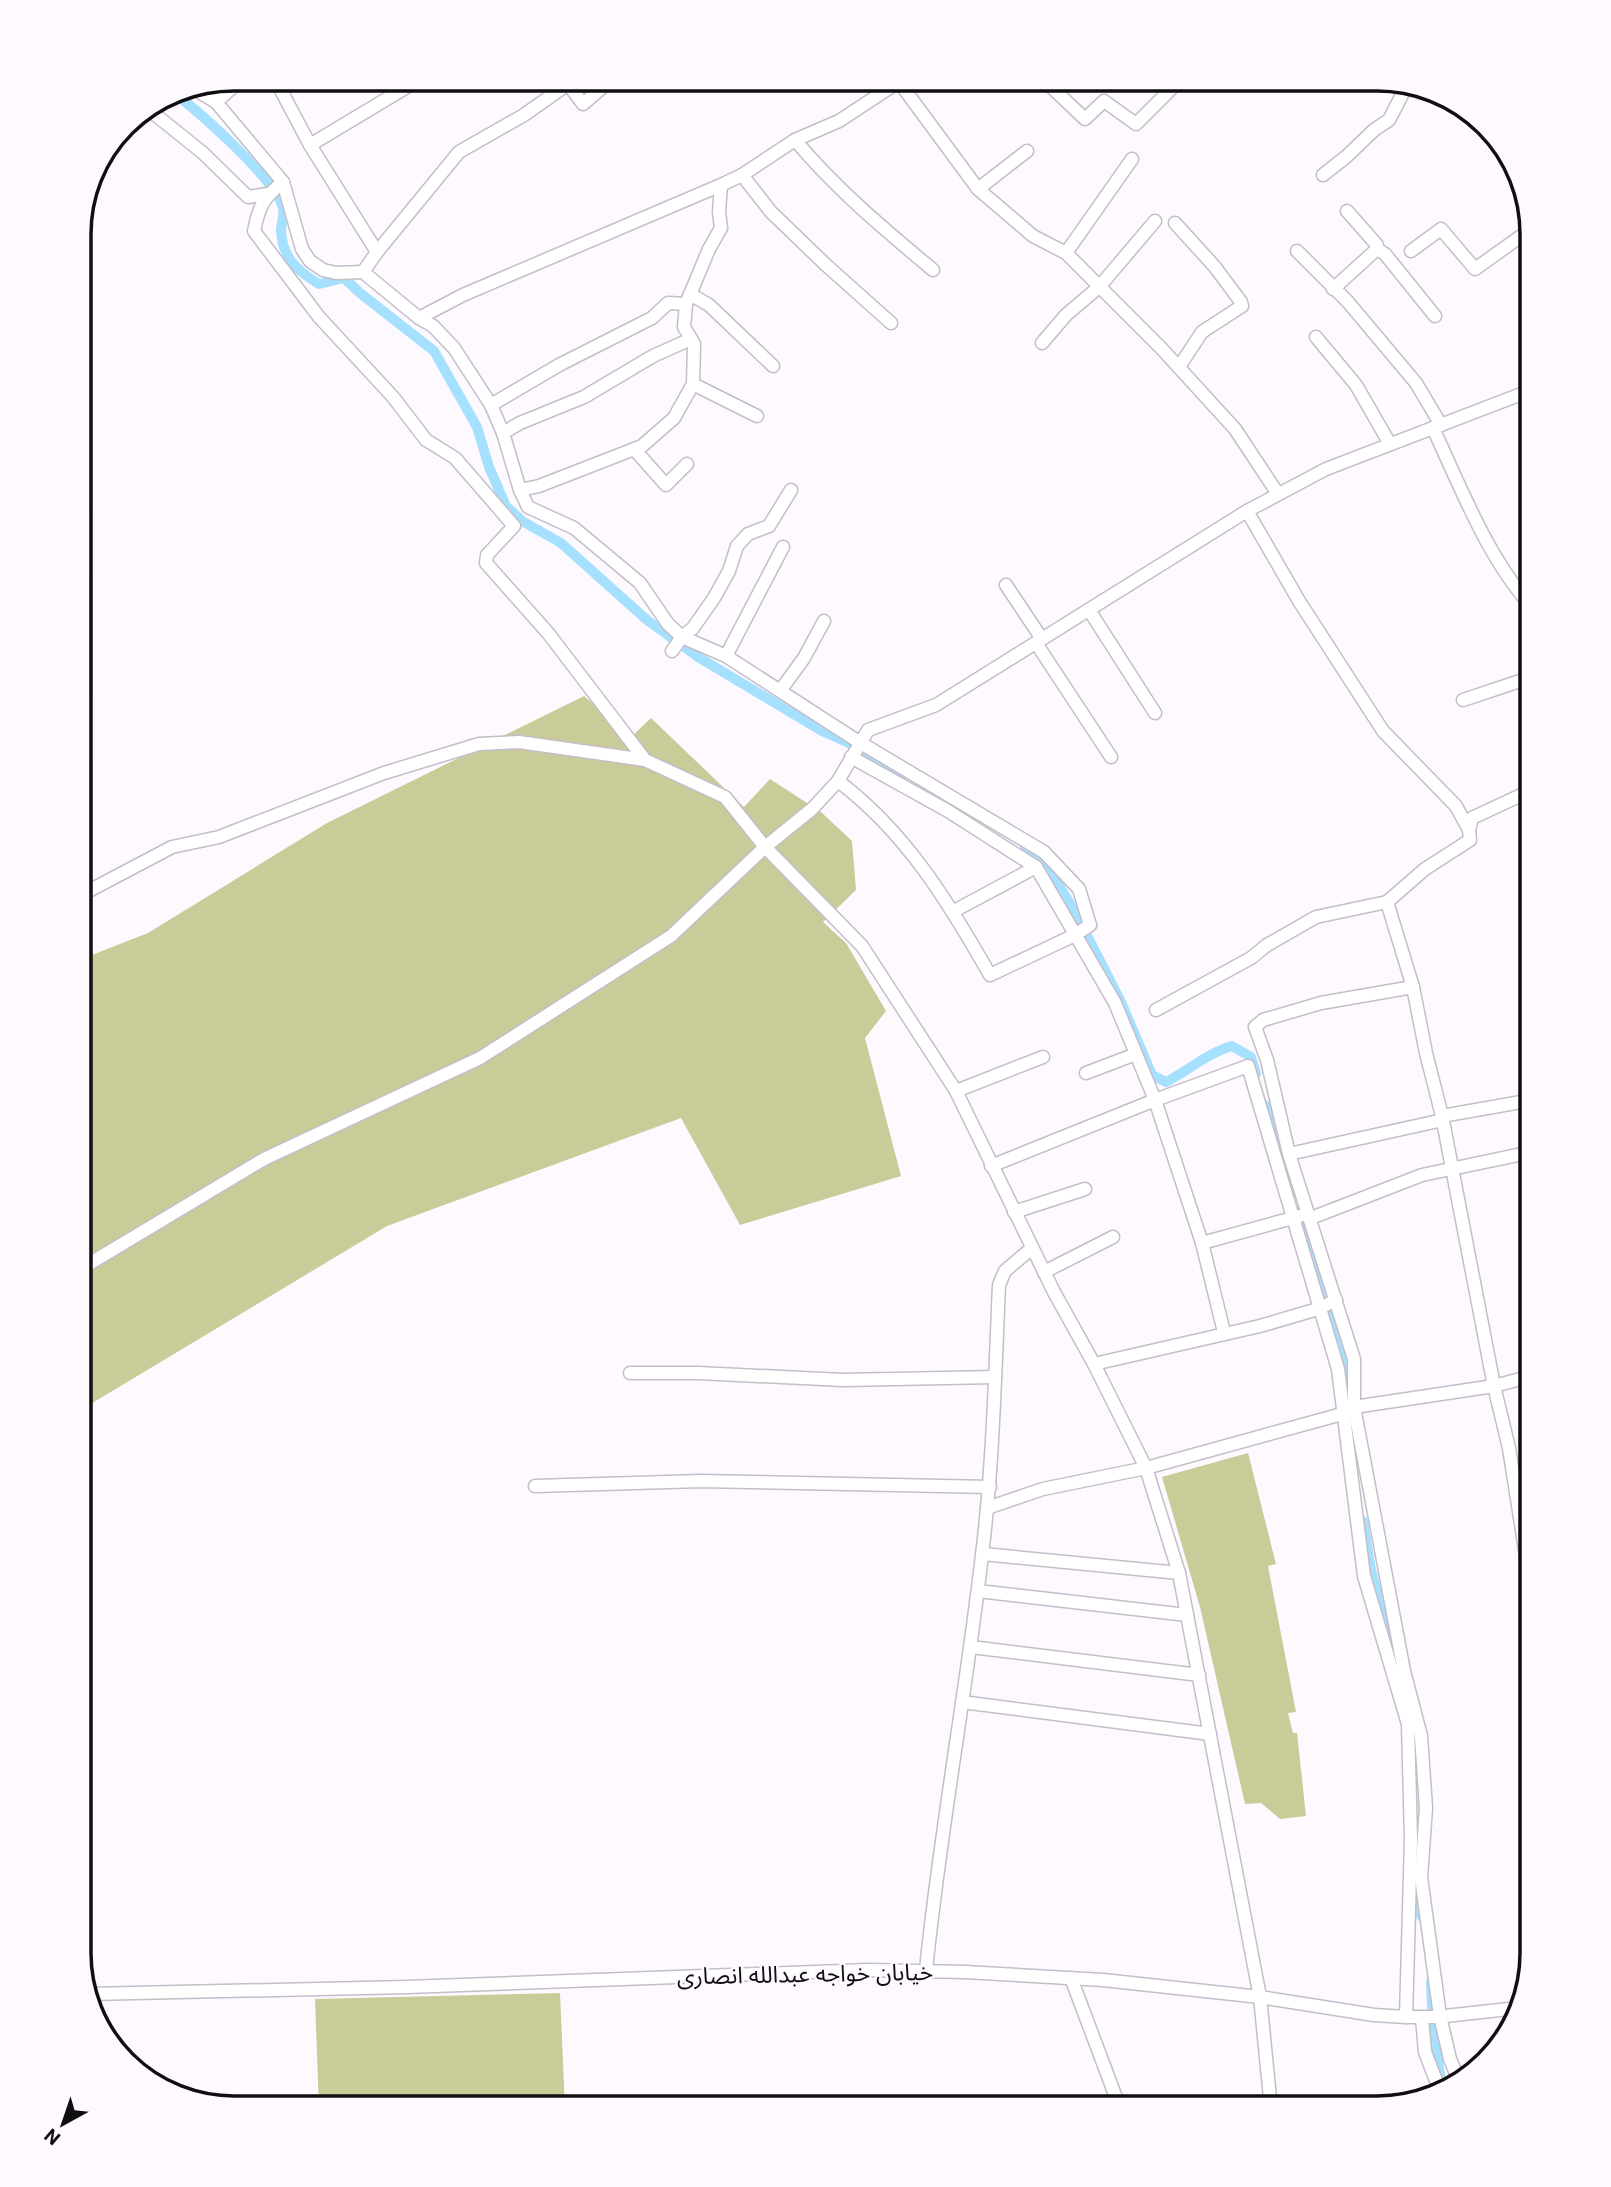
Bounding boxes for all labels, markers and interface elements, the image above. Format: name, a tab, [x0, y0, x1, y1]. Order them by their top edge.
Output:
street label: خیابان خواجه عبدالله انصاری	[677, 1959, 933, 1990]
north arrow	[28, 2089, 98, 2159]
text: N	[40, 2124, 65, 2150]

